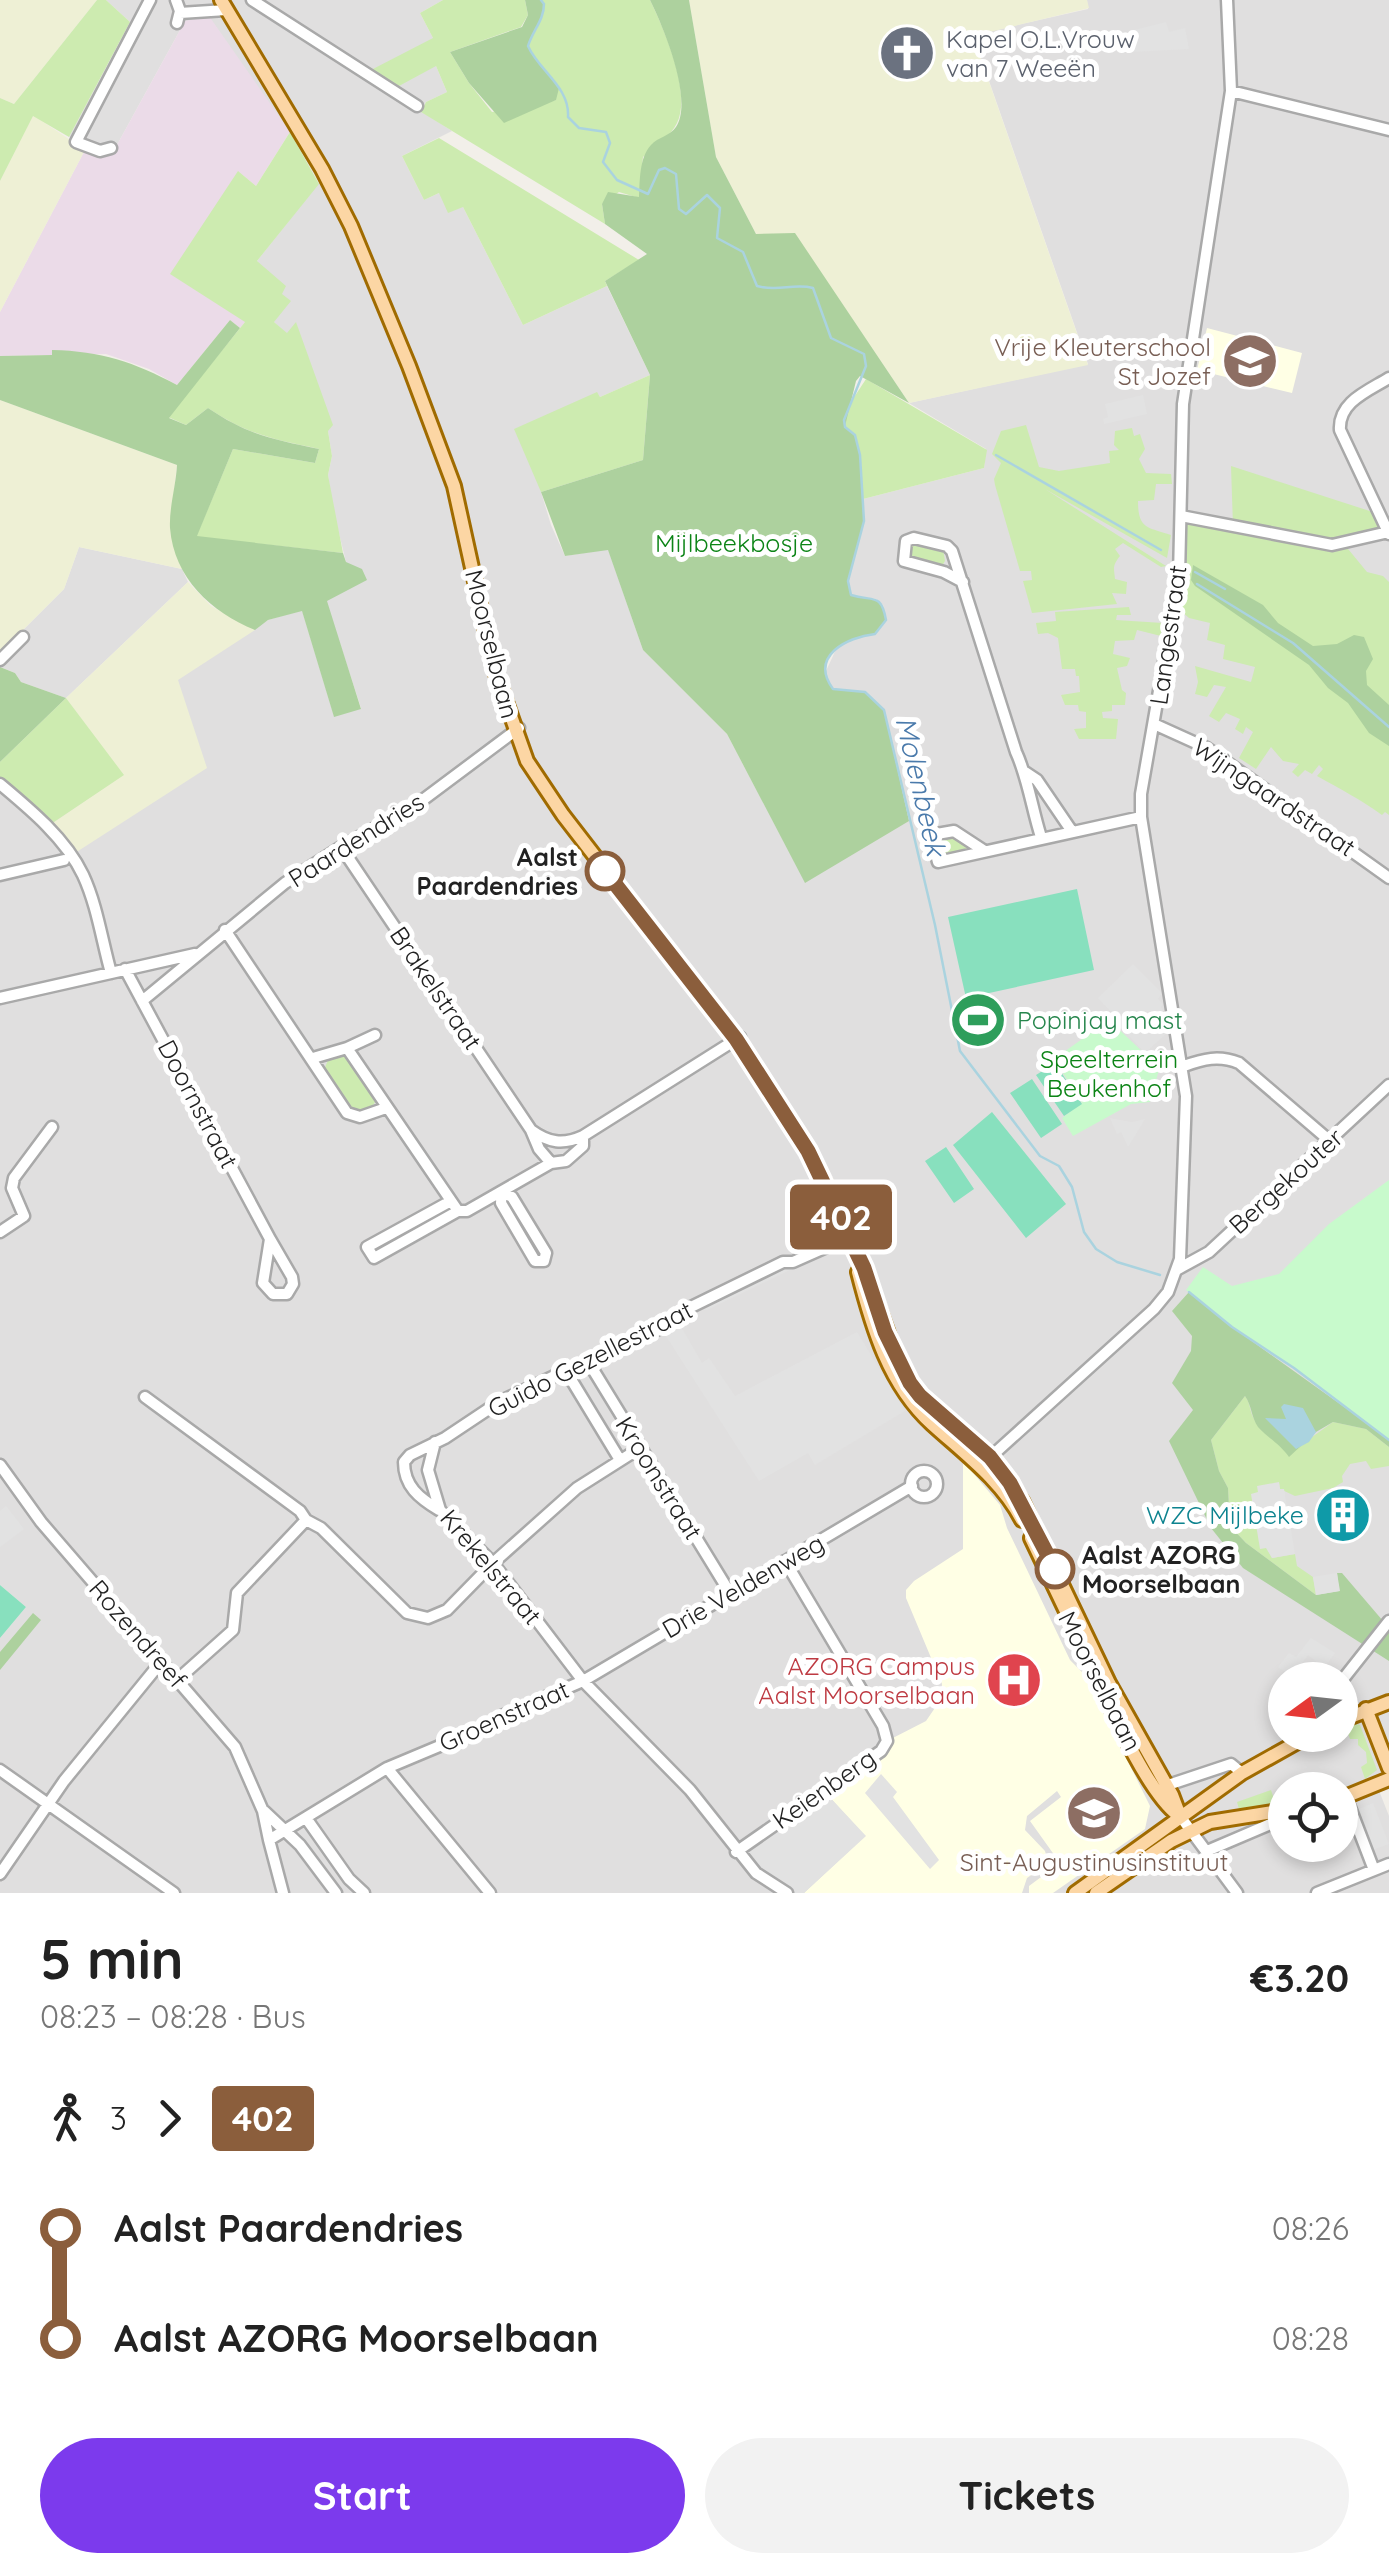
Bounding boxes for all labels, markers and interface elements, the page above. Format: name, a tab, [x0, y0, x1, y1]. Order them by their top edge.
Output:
church icon: Kapel O.L.Vrouw van 7 Weeën	[877, 23, 937, 83]
place label: Kapel O.L.Vrouw van 7 Weeën	[946, 23, 1135, 83]
place label: Vrije Kleuterschool St Jozef	[994, 331, 1211, 391]
school or university icon: Vrije Kleuterschool St Jozef	[1220, 331, 1280, 391]
park label: Mijlbeekbosje	[655, 527, 813, 558]
street label: Langestraat	[1142, 563, 1193, 707]
street label: Moorselbaan	[459, 566, 526, 722]
water label: Molenbeek	[888, 713, 955, 862]
street label: Wijngaardstraat	[1187, 731, 1362, 862]
street label: Paardendries	[282, 786, 429, 894]
place label: Aalst Paardendries	[416, 841, 578, 901]
marker: Aalst Paardendries	[586, 852, 624, 890]
street label: Brakelstraat	[384, 920, 489, 1055]
sports icon: Popinjay mast	[948, 990, 1008, 1050]
place label: Popinjay mast	[1017, 1004, 1183, 1035]
street label: Doornstraat	[152, 1034, 245, 1173]
park label: Speelterrein Beukenhof	[1040, 1043, 1178, 1103]
street label: Bergekouter	[1222, 1121, 1349, 1240]
line badge: 402	[784, 1184, 898, 1250]
text: 402	[810, 1195, 872, 1239]
street label: Guido Gezellestraat	[482, 1294, 697, 1424]
street label: Kroonstraat	[609, 1411, 709, 1545]
building icon: WZC Mijlbeke	[1313, 1485, 1373, 1545]
place label: WZC Mijlbeke	[1146, 1499, 1304, 1530]
street label: Krekelstraat	[434, 1503, 549, 1631]
street label: Drie Veldenweg	[656, 1527, 829, 1644]
place label: Aalst AZORG Moorselbaan	[1082, 1539, 1240, 1599]
marker: Aalst AZORG Moorselbaan	[1036, 1550, 1074, 1588]
street label: Rozendreef	[83, 1573, 194, 1694]
street label: Moorselbaan	[1052, 1606, 1149, 1756]
place label: AZORG Campus Aalst Moorselbaan	[758, 1650, 975, 1710]
hospital icon: AZORG Campus Aalst Moorselbaan	[984, 1650, 1044, 1710]
north arrow	[1268, 1662, 1358, 1752]
map controls	[1268, 1662, 1358, 1862]
street label: Groenstraat	[434, 1673, 573, 1758]
street label: Keienberg	[766, 1742, 881, 1835]
button: locate	[1268, 1772, 1358, 1862]
school or university icon: Sint-Augustinusinstituut	[1064, 1783, 1124, 1843]
place label: Sint-Augustinusinstituut	[960, 1846, 1228, 1877]
text: 5 min	[40, 1924, 184, 1993]
text: €3.20	[1250, 1954, 1349, 2002]
text: 08:23 – 08:28 · Bus	[40, 1996, 306, 2036]
icon: walk	[40, 2091, 95, 2146]
icon: forward	[142, 2091, 197, 2146]
text: 402	[232, 2096, 294, 2140]
text: 3	[110, 2098, 127, 2138]
text: Aalst Paardendries	[114, 2204, 463, 2252]
text: 08:26	[1272, 2208, 1349, 2248]
text: Aalst AZORG Moorselbaan	[114, 2314, 599, 2362]
text: 08:28	[1272, 2318, 1349, 2358]
button: Start	[40, 2438, 685, 2553]
button: Tickets	[705, 2438, 1349, 2553]

